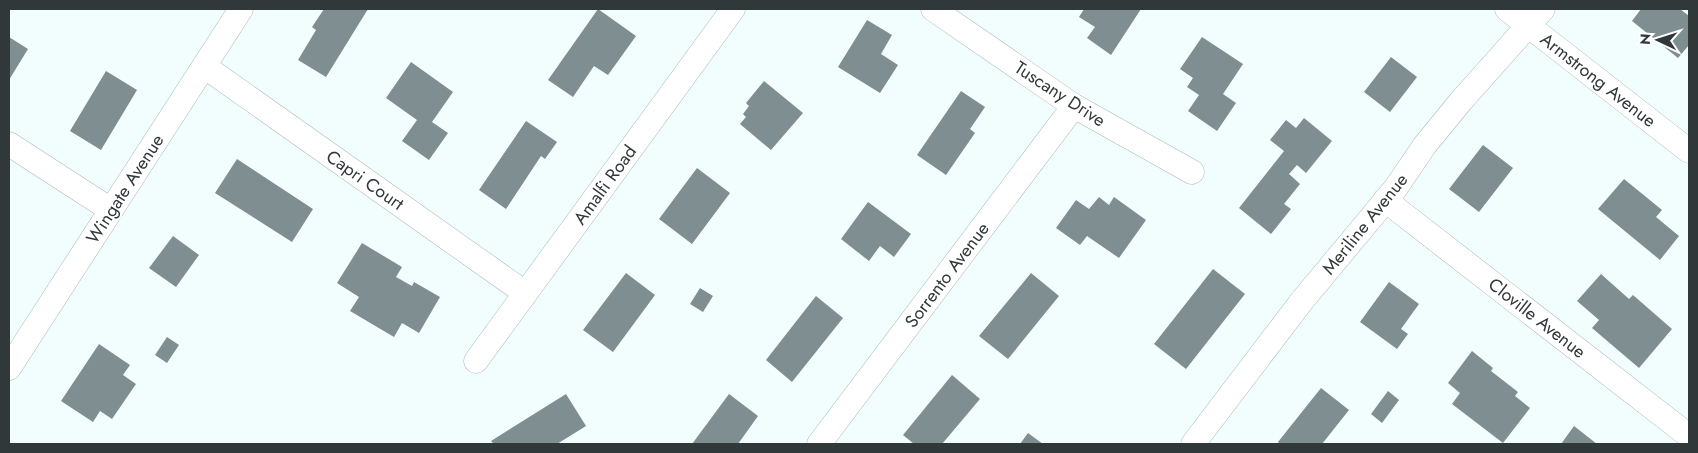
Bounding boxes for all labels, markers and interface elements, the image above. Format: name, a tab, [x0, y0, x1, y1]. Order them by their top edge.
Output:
north arrow	[1633, 15, 1683, 65]
street label: Armstrong Avenue	[1535, 26, 1661, 134]
text: N	[1635, 33, 1655, 45]
street label: Tuscany Drive	[1009, 55, 1111, 133]
street label: Wingate Avenue	[80, 129, 170, 249]
street label: Amalfi Road	[567, 140, 643, 230]
street label: Capri Court	[321, 144, 410, 217]
street label: Meriline Avenue	[1316, 168, 1414, 280]
street label: Sorrento Avenue	[899, 217, 995, 333]
street label: Cloville Avenue	[1483, 272, 1591, 364]

